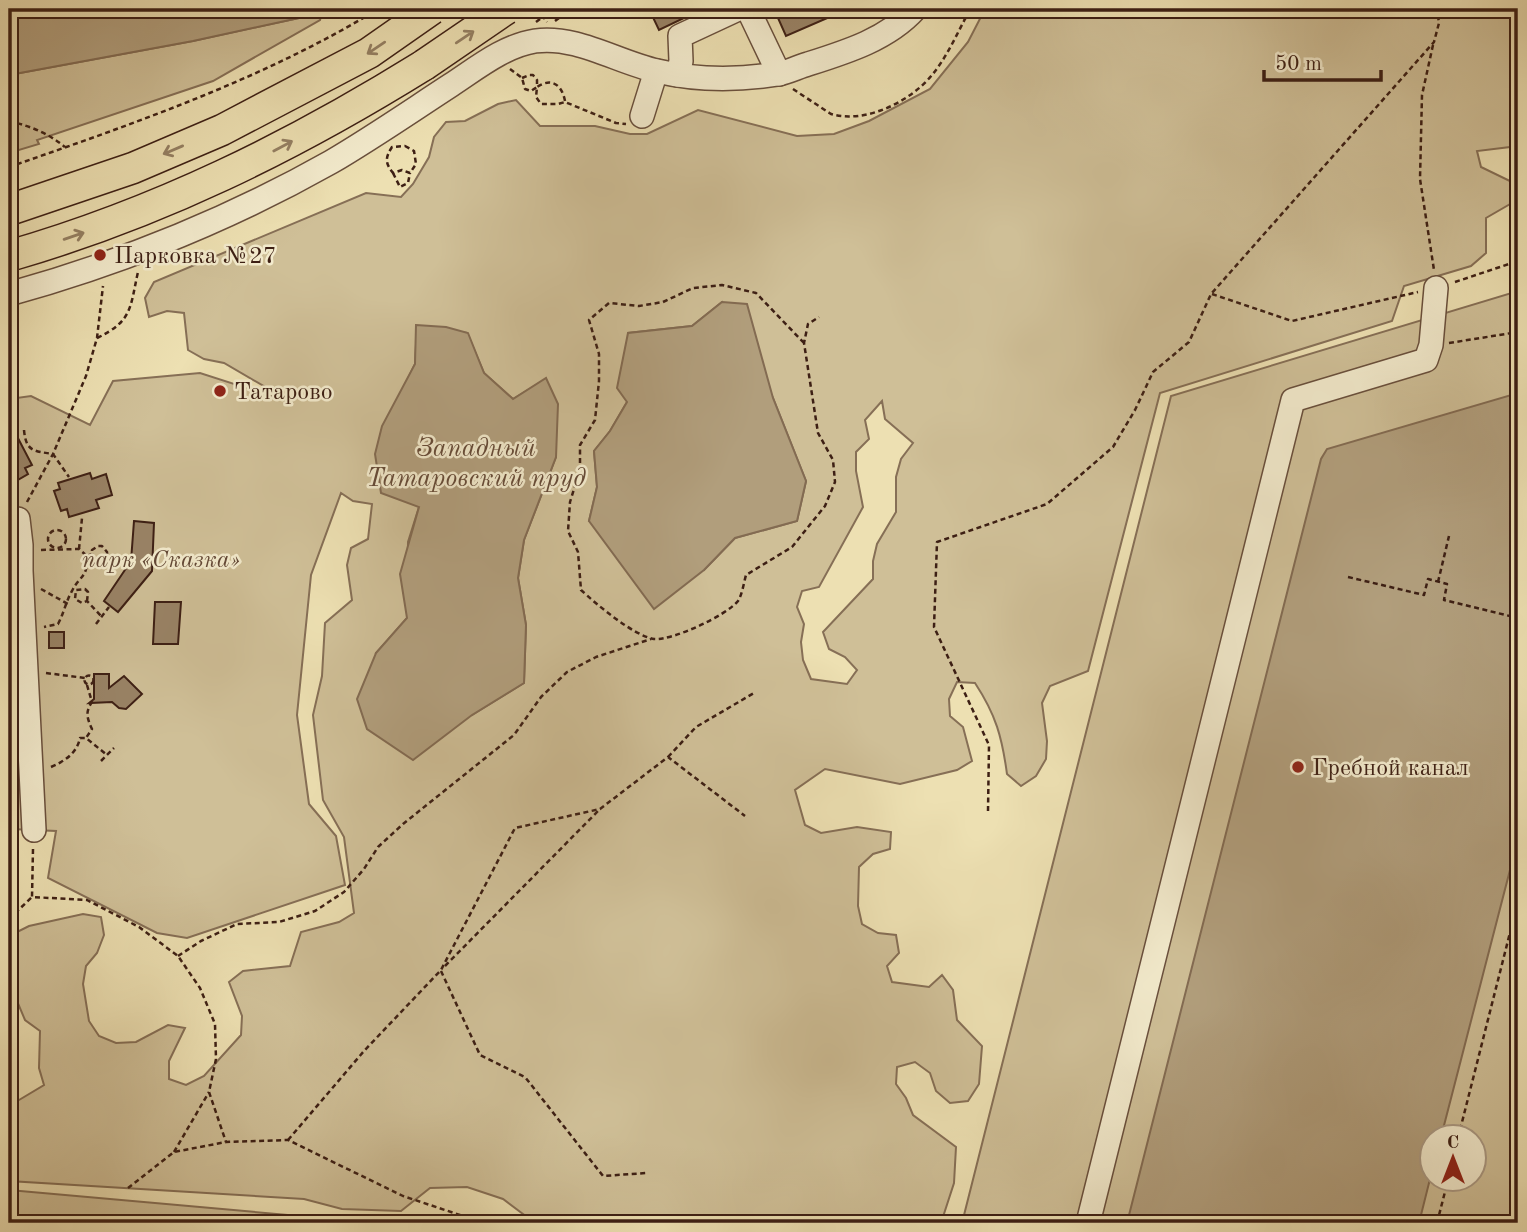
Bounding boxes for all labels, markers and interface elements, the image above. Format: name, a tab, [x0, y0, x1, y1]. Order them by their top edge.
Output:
one-way arrow	[455, 30, 474, 45]
scale bar	[1264, 38, 1382, 82]
one-way arrow	[366, 41, 386, 55]
text: 50 m	[1275, 54, 1322, 75]
one-way arrow	[272, 139, 293, 152]
one-way arrow	[163, 145, 184, 158]
one-way arrow	[62, 229, 84, 241]
place label: Парковка №27	[114, 245, 277, 269]
marker: Парковка №27	[92, 247, 108, 263]
place label: Татарово	[234, 381, 333, 405]
marker: Татарово	[212, 383, 228, 399]
water label: Западный Татаровский пруд	[366, 436, 586, 492]
park label: парк «Сказка»	[82, 549, 240, 573]
place label: Гребной канал	[1312, 757, 1469, 781]
marker: Гребной канал	[1290, 759, 1306, 775]
north arrow	[1418, 1124, 1488, 1194]
text: С	[1447, 1134, 1459, 1153]

